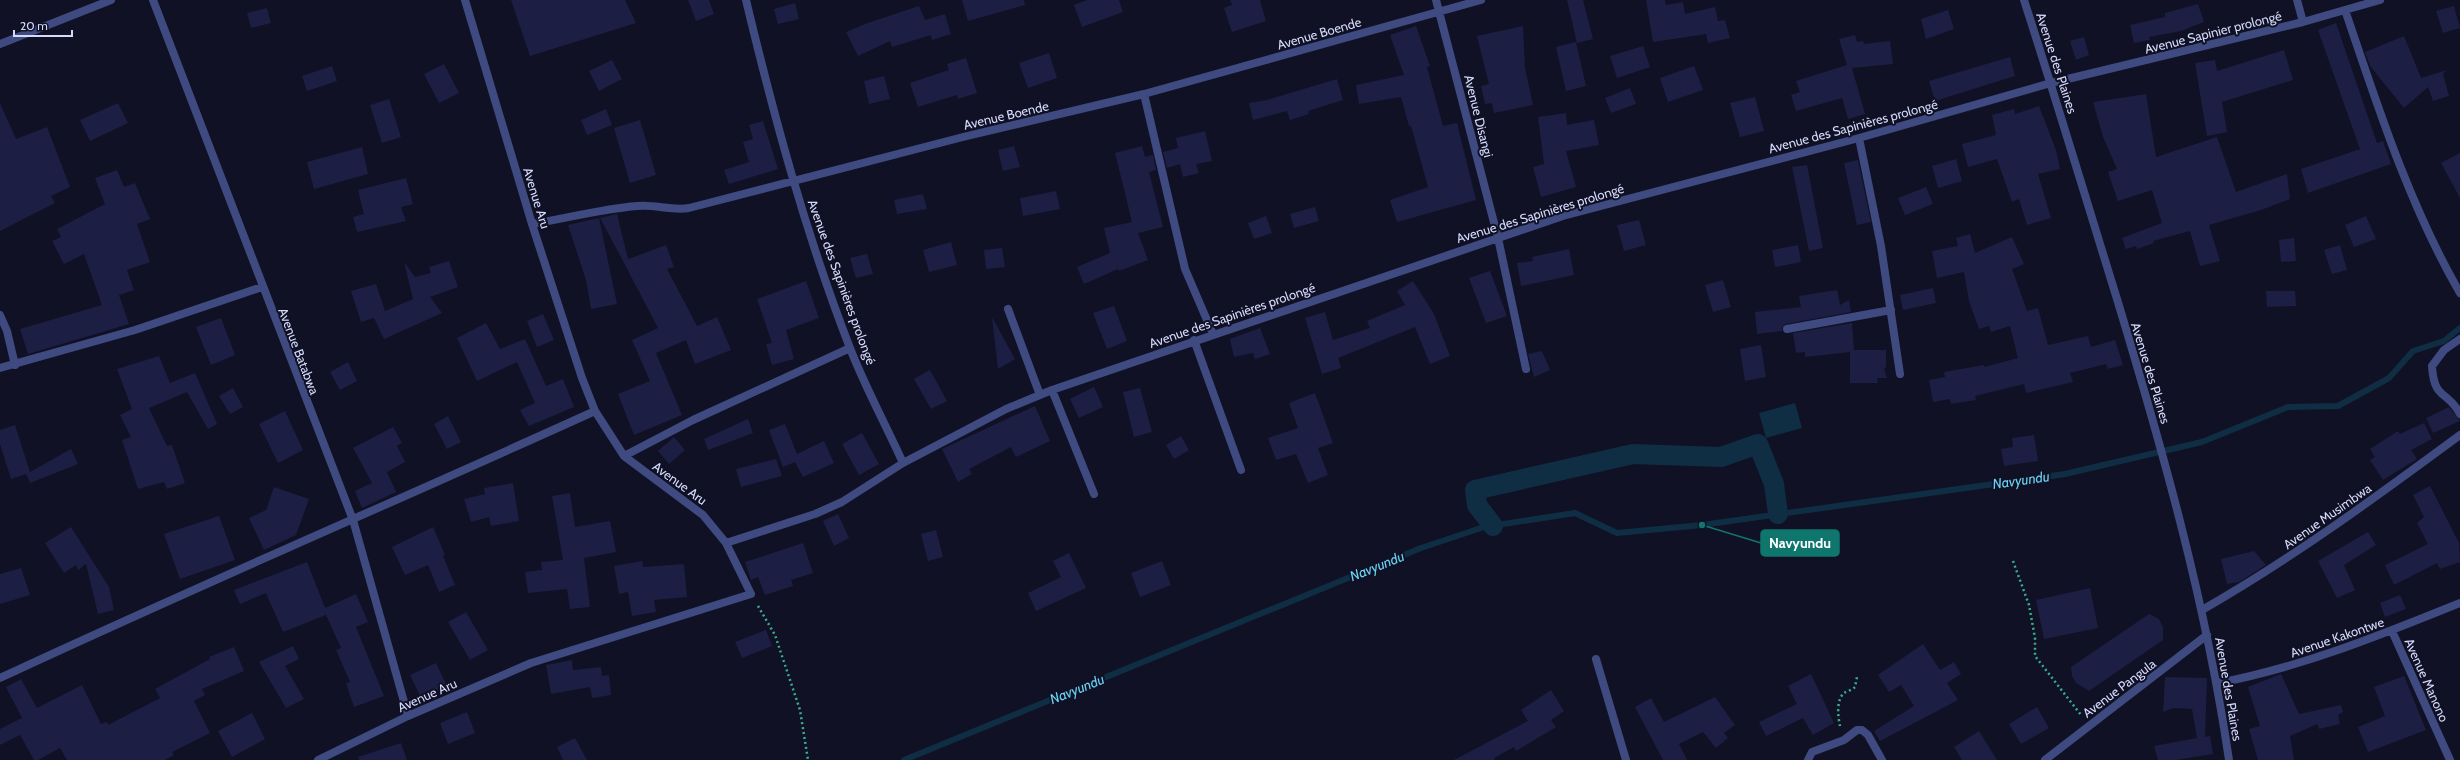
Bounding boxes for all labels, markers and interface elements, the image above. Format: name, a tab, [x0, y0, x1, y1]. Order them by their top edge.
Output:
street label: Avenue Sapinier prolongé	[2143, 7, 2283, 57]
street label: Avenue des Plaines	[2033, 11, 2081, 116]
scale bar	[14, 12, 72, 38]
street label: Avenue Boende	[1275, 13, 1363, 53]
text: 20 m	[20, 18, 48, 33]
street label: Avenue Disangi	[1461, 73, 1497, 159]
street label: Avenue des Sapinières prolongé	[1767, 96, 1940, 156]
street label: Avenue Boende	[962, 97, 1050, 133]
street label: Avenue Aru	[520, 166, 554, 231]
street label: Avenue des Sapinières prolongé	[1454, 180, 1626, 246]
street label: Avenue des Sapinières prolongé	[805, 197, 879, 367]
street label: Avenue des Sapinières prolongé	[1147, 279, 1317, 351]
street label: Avenue Batabwa	[275, 305, 323, 397]
street label: Avenue des Plaines	[2128, 320, 2174, 426]
street label: Avenue Aru	[650, 458, 710, 508]
water label: Navyundu	[1991, 467, 2051, 493]
street label: Avenue Musimbwa	[2280, 479, 2375, 552]
callout: Navyundu	[1761, 530, 1839, 556]
text: Navyundu	[1769, 534, 1831, 552]
water label: Navyundu	[1347, 547, 1407, 585]
street label: Avenue Kakontwe	[2288, 613, 2386, 661]
street label: Avenue des Plaines	[2212, 636, 2246, 743]
street label: Avenue Manono	[2401, 636, 2453, 724]
street label: Avenue Pangula	[2079, 655, 2159, 721]
water label: Navyundu	[1047, 670, 1107, 708]
street label: Avenue Aru	[395, 675, 459, 715]

